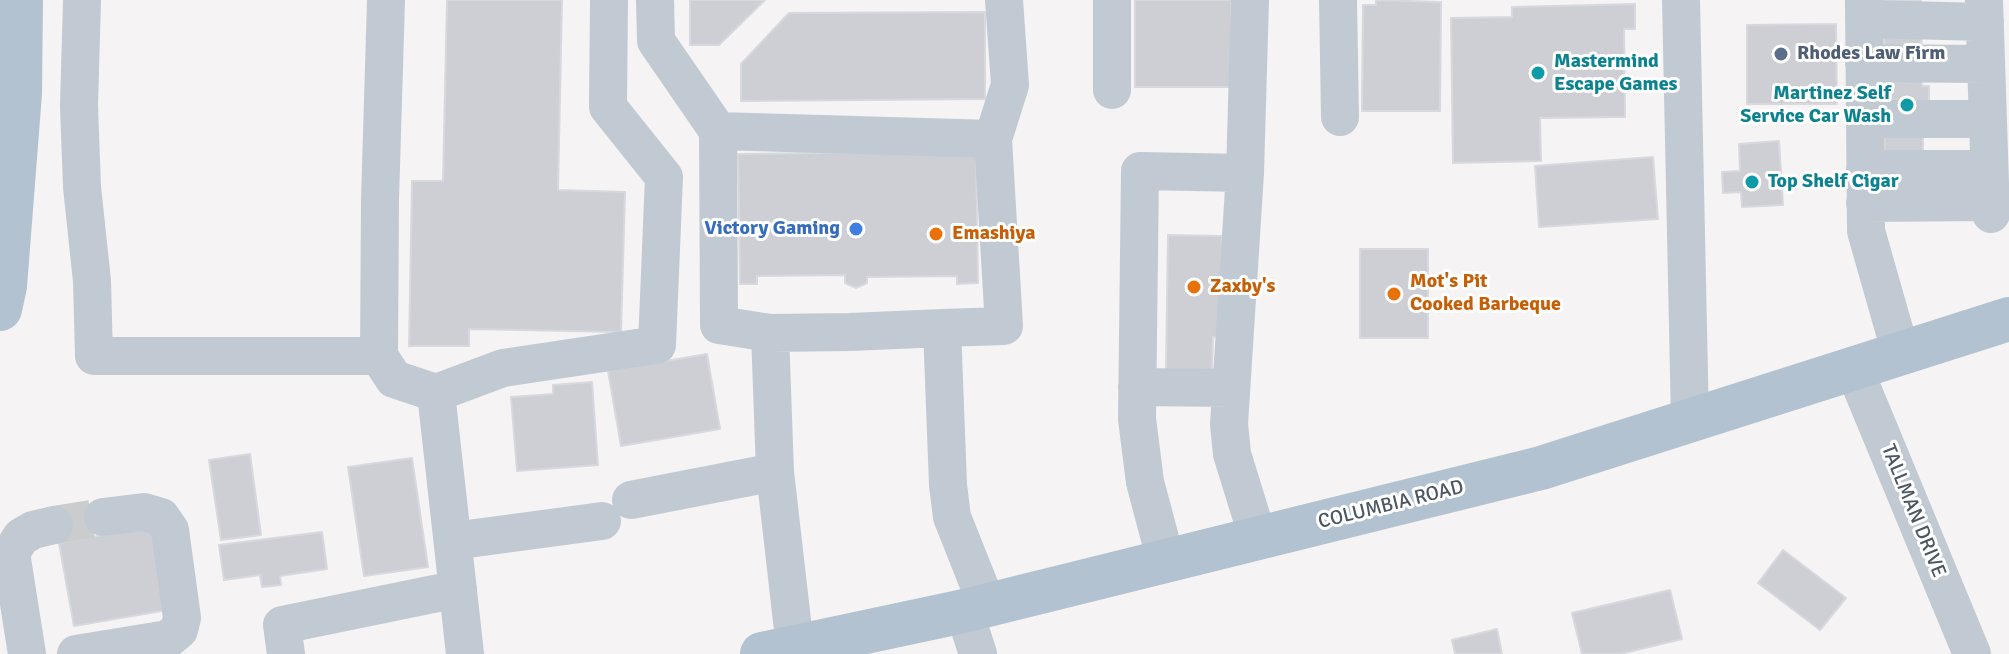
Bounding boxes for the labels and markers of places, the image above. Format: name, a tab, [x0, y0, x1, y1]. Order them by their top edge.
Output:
place label: Rhodes Law Firm	[1797, 42, 1945, 66]
marker: Rhodes Law Firm	[1772, 45, 1790, 63]
place label: Mastermind Escape Games	[1554, 50, 1677, 97]
marker: Mastermind Escape Games	[1529, 64, 1547, 82]
place label: Martinez Self Service Car Wash	[1740, 82, 1891, 129]
marker: Martinez Self Service Car Wash	[1898, 96, 1916, 114]
place label: Top Shelf Cigar	[1768, 170, 1899, 194]
marker: Top Shelf Cigar	[1743, 173, 1761, 191]
place label: Victory Gaming	[705, 217, 840, 241]
marker: Victory Gaming	[847, 220, 865, 238]
place label: Emashiya	[952, 222, 1035, 246]
marker: Emashiya	[927, 225, 945, 243]
place label: Mot's Pit Cooked Barbeque	[1410, 270, 1561, 317]
place label: Zaxby's	[1210, 275, 1275, 299]
marker: Zaxby's	[1185, 278, 1203, 296]
marker: Mot's Pit Cooked Barbeque	[1385, 285, 1403, 303]

